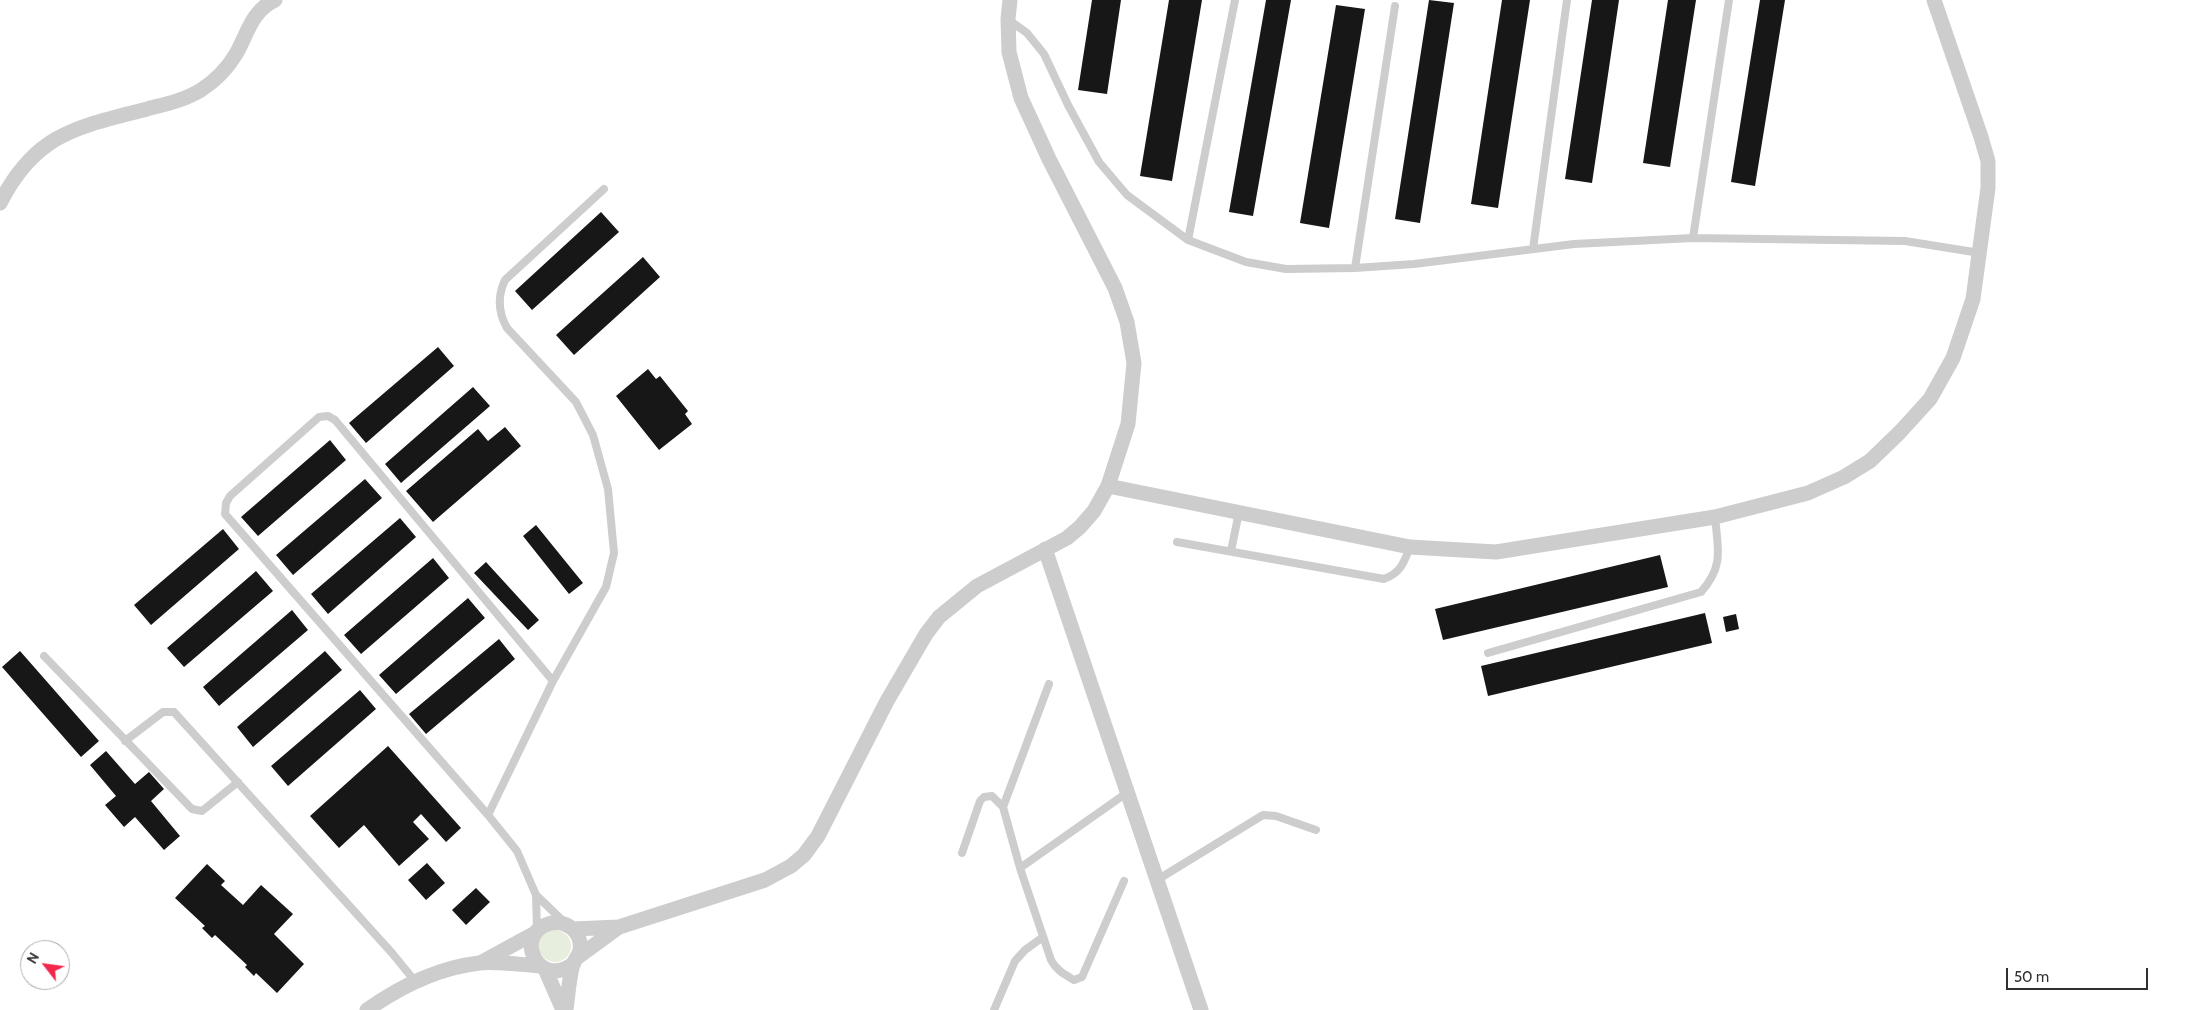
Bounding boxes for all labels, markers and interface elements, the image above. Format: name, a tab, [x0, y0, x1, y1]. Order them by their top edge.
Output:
north arrow	[20, 940, 70, 990]
text: N	[23, 949, 43, 967]
scale bar	[2008, 958, 2150, 990]
text: 50 m	[2014, 968, 2049, 986]

